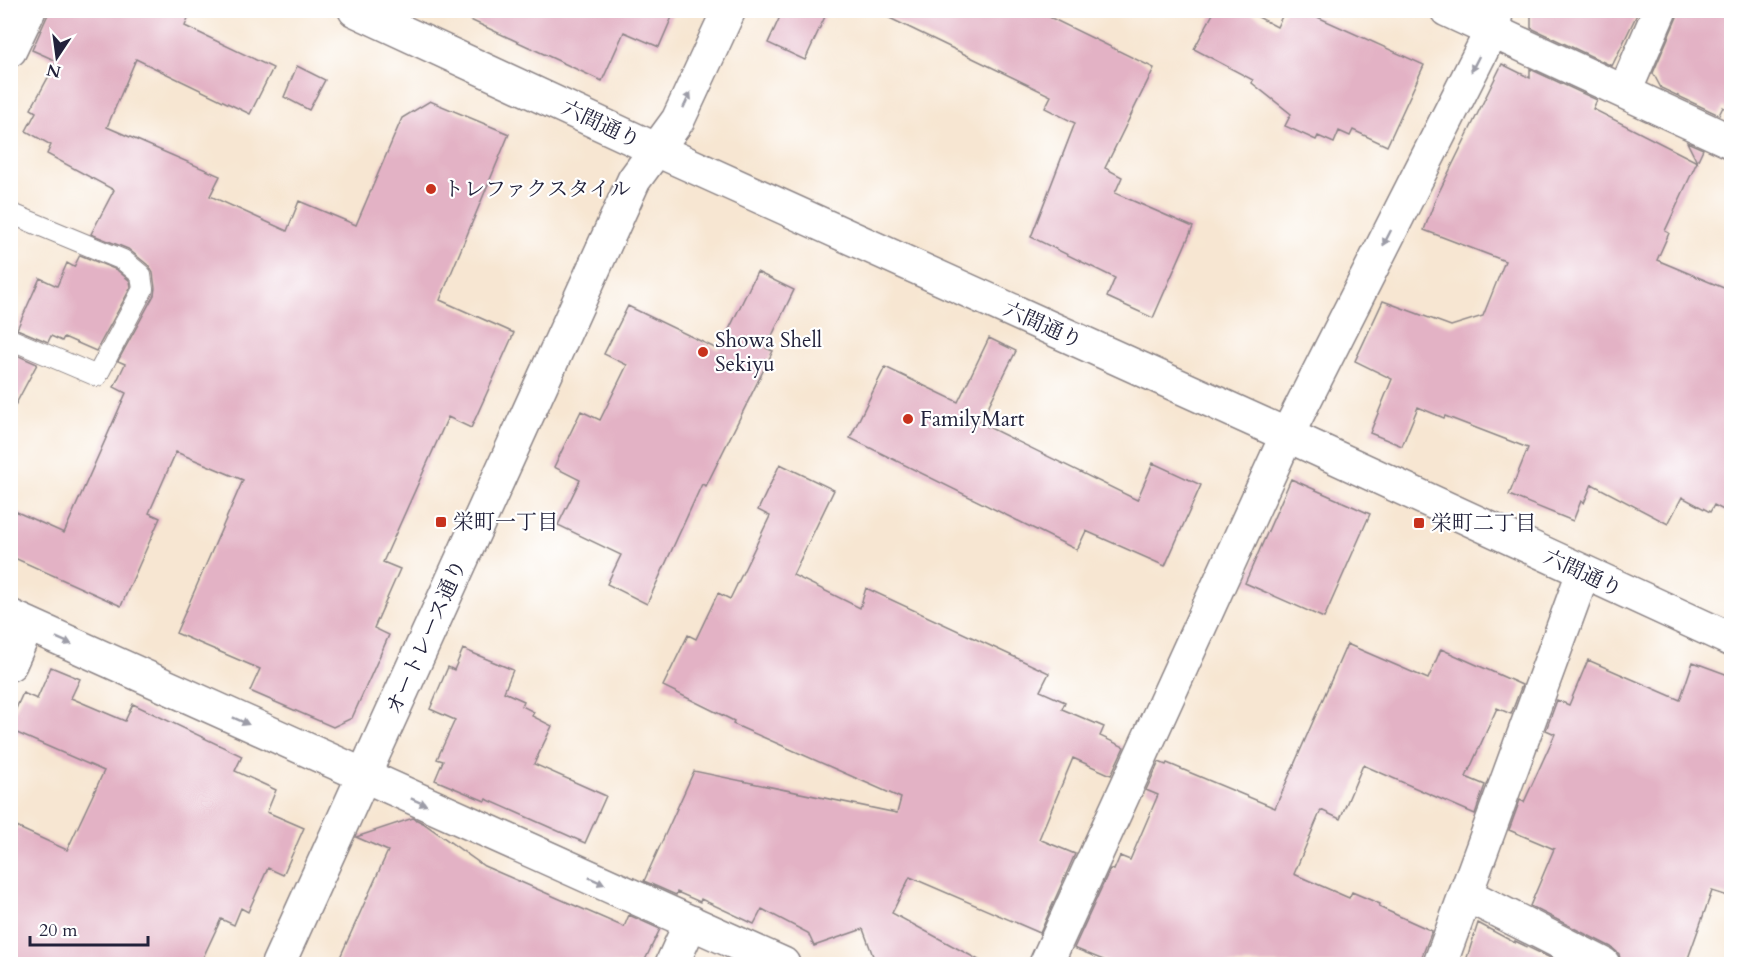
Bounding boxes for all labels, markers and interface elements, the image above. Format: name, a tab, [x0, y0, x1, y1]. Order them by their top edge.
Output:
north arrow	[27, 27, 87, 87]
one-way arrow	[1470, 56, 1480, 73]
text: N	[45, 58, 63, 83]
one-way arrow	[682, 92, 691, 109]
street label: 六間通り	[557, 94, 645, 155]
place label: トレファクスタイル	[443, 175, 631, 204]
marker: トレファクスタイル	[424, 182, 438, 196]
one-way arrow	[1382, 230, 1392, 247]
street label: 六間通り	[999, 295, 1087, 356]
place label: Showa Shell Sekiyu	[715, 326, 822, 379]
marker: Showa Shell Sekiyu	[696, 345, 710, 359]
place label: FamilyMart	[920, 405, 1025, 434]
marker: FamilyMart	[901, 412, 915, 426]
place label: 栄町一丁目	[453, 508, 558, 537]
place label: 栄町二丁目	[1431, 509, 1536, 538]
marker: 栄町一丁目	[434, 515, 448, 529]
marker: 栄町二丁目	[1412, 516, 1426, 530]
street label: 六間通り	[1539, 543, 1627, 604]
street label: オートレース通り	[379, 555, 474, 719]
one-way arrow	[55, 636, 72, 645]
one-way arrow	[233, 717, 250, 726]
one-way arrow	[410, 797, 428, 807]
one-way arrow	[589, 876, 606, 885]
scale bar	[30, 909, 148, 947]
text: 20 m	[39, 918, 78, 943]

